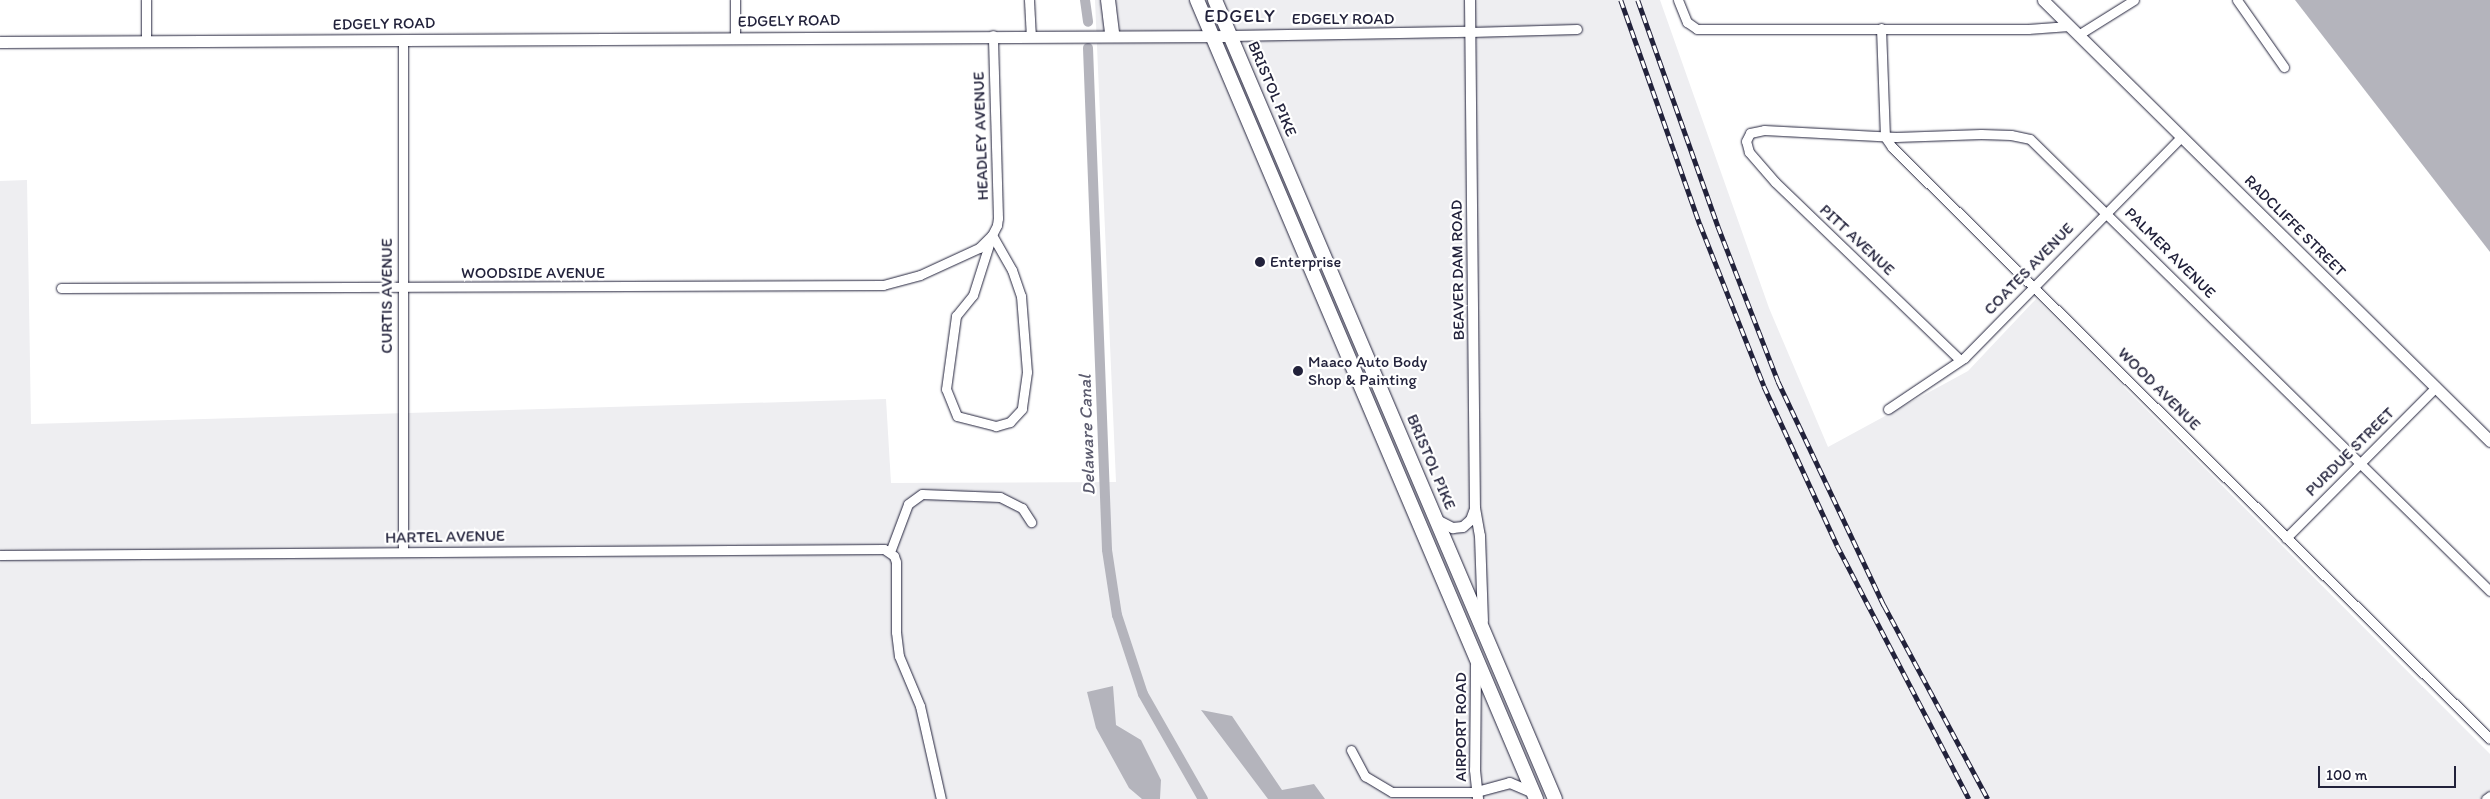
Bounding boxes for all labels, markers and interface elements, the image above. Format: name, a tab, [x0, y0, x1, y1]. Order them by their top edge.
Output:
district label: EDGELY	[1203, 5, 1277, 27]
street label: EDGELY ROAD	[1292, 9, 1394, 29]
street label: EDGELY ROAD	[738, 11, 840, 31]
street label: EDGELY ROAD	[333, 14, 435, 34]
street label: BRISTOL PIKE	[1243, 39, 1301, 139]
street label: HEADLEY AVENUE	[969, 72, 993, 200]
street label: RADCLIFFE STREET	[2240, 171, 2350, 281]
street label: BEAVER DAM ROAD	[1447, 200, 1469, 340]
street label: PITT AVENUE	[1816, 201, 1898, 279]
street label: PALMER AVENUE	[2121, 204, 2219, 302]
street label: COATES AVENUE	[1980, 219, 2078, 319]
street label: CURTIS AVENUE	[377, 239, 397, 353]
place label: Enterprise	[1270, 252, 1341, 272]
marker: Enterprise	[1254, 256, 1266, 268]
street label: WOODSIDE AVENUE	[461, 263, 605, 283]
street label: WOOD AVENUE	[2114, 344, 2204, 434]
place label: Maaco Auto Body Shop & Painting	[1308, 352, 1428, 390]
marker: Maaco Auto Body Shop & Painting	[1292, 365, 1304, 377]
water label: Delaware Canal	[1074, 374, 1100, 496]
street label: PURDUE STREET	[2302, 404, 2398, 500]
street label: BRISTOL PIKE	[1402, 412, 1460, 512]
street label: HARTEL AVENUE	[385, 526, 505, 548]
street label: AIRPORT ROAD	[1451, 673, 1471, 781]
scale bar	[2320, 756, 2458, 788]
text: 100 m	[2326, 766, 2367, 784]

